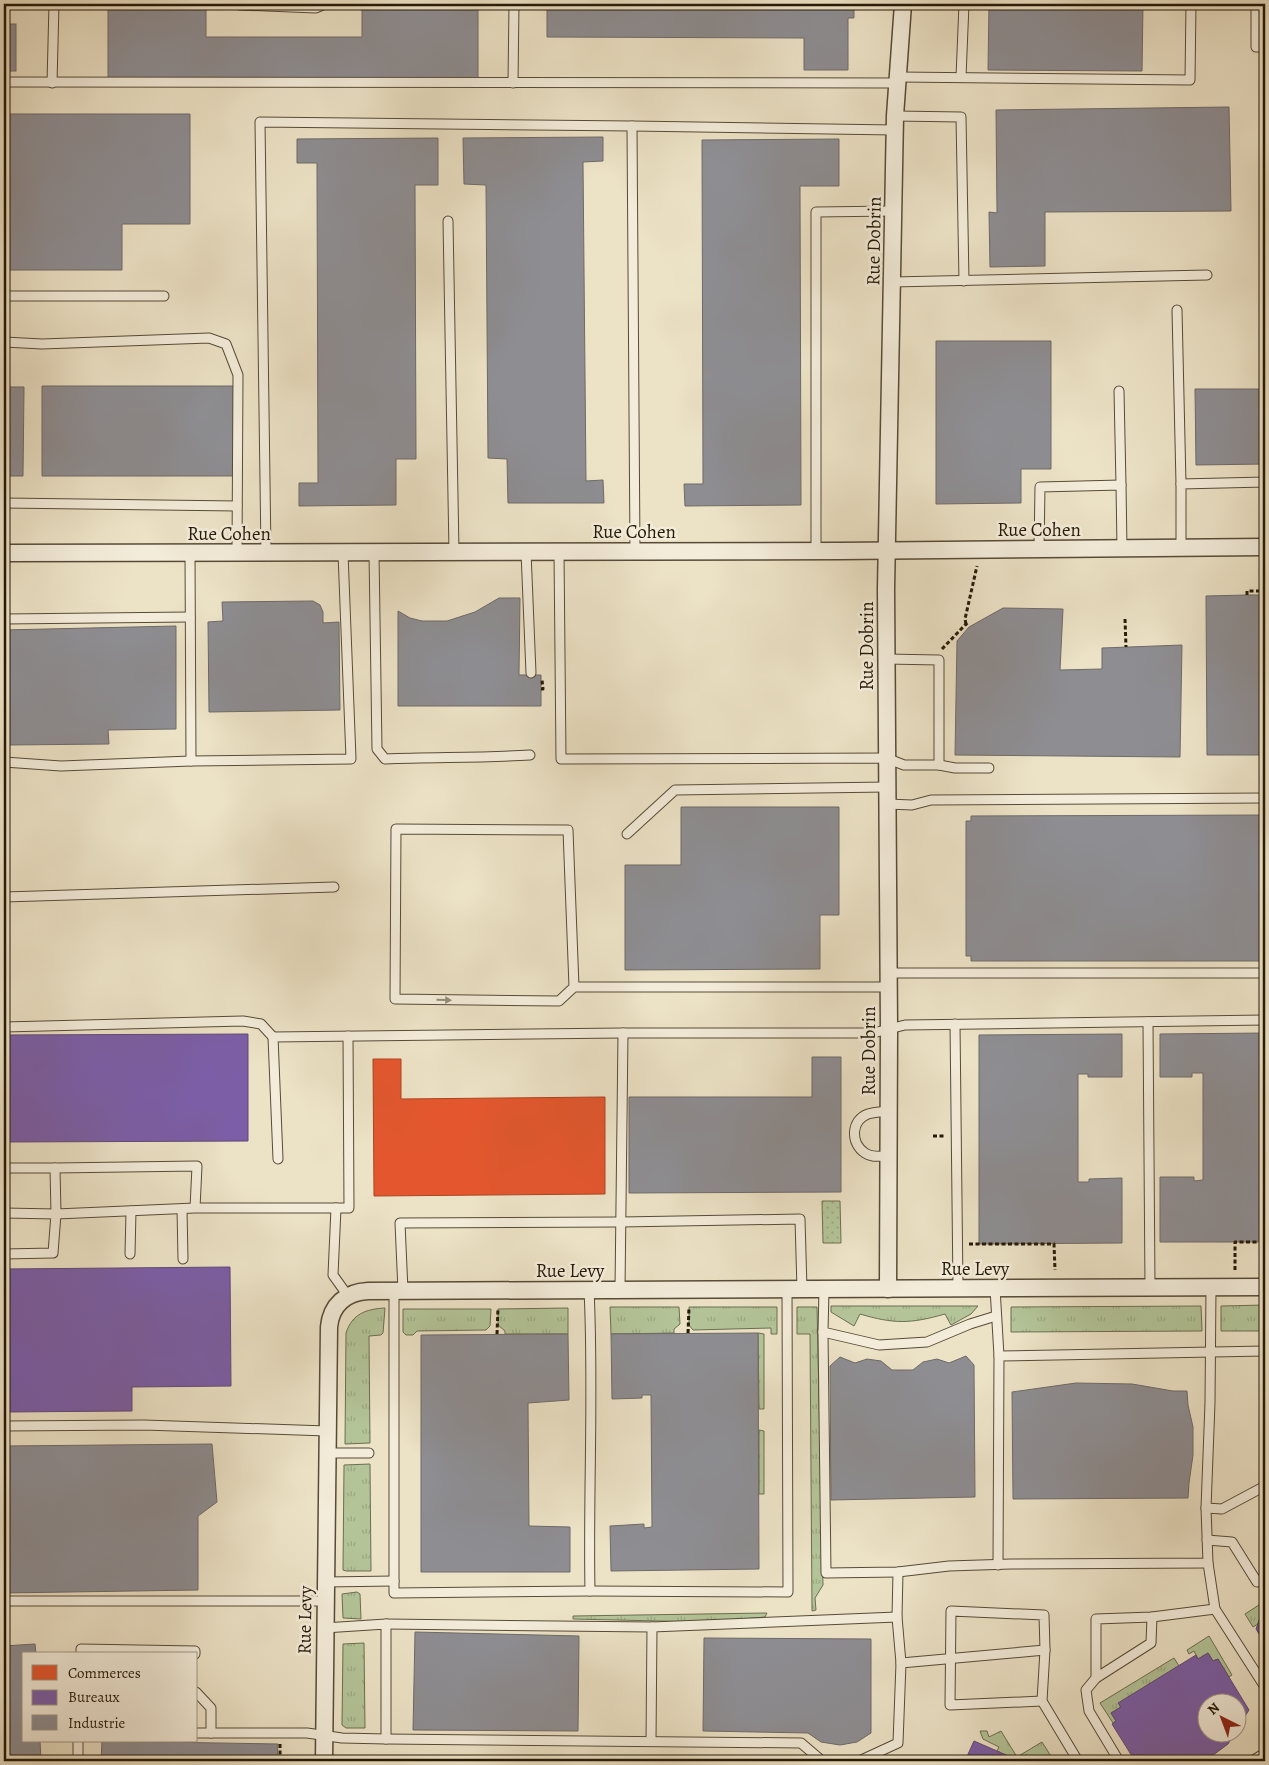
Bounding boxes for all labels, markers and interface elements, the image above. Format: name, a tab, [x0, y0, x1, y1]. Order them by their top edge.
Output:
street label: Rue Dobrin	[860, 196, 888, 286]
street label: Rue Cohen	[997, 517, 1081, 543]
street label: Rue Cohen	[592, 519, 676, 545]
street label: Rue Cohen	[187, 521, 271, 547]
street label: Rue Dobrin	[854, 601, 880, 691]
one-way arrow	[436, 996, 452, 1004]
street label: Rue Dobrin	[856, 1006, 882, 1096]
street label: Rue Levy	[941, 1256, 1010, 1282]
street label: Rue Levy	[536, 1258, 605, 1284]
street label: Rue Levy	[291, 1585, 319, 1655]
legend	[22, 1652, 198, 1742]
text: Commerces	[68, 1663, 141, 1683]
text: Bureaux	[68, 1687, 120, 1707]
north arrow	[1196, 1692, 1246, 1742]
text: N	[1203, 1698, 1224, 1719]
text: Industrie	[68, 1713, 126, 1733]

